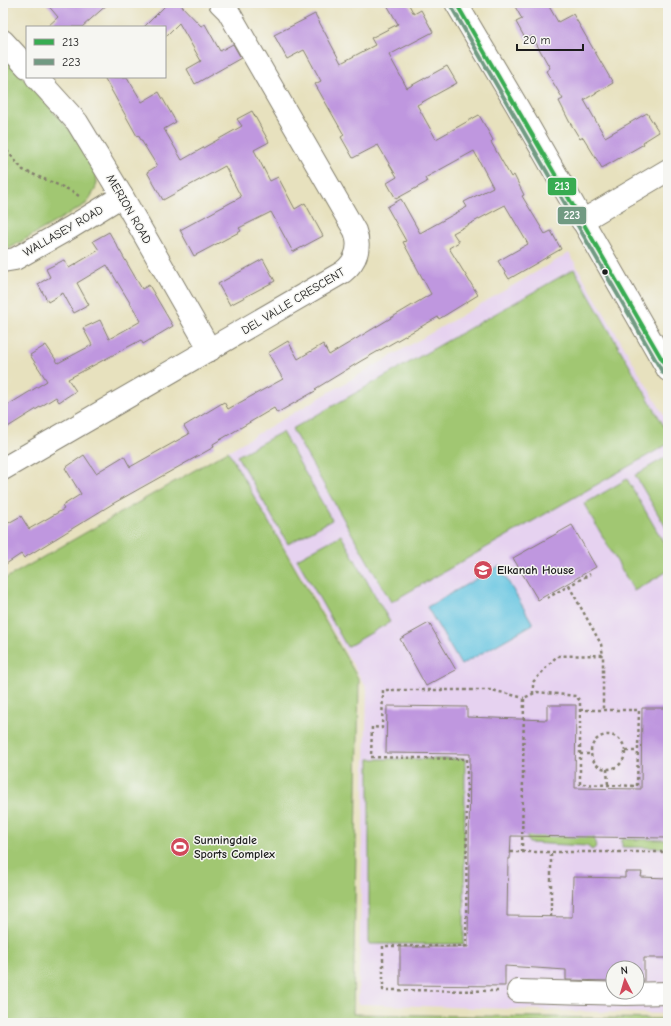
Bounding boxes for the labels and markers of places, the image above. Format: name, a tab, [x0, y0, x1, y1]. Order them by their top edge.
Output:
unlabelled marker	[600, 267, 610, 277]
school or university icon: Elkanah House	[472, 559, 494, 581]
place label: Elkanah House	[497, 563, 574, 577]
place label: Sunningdale Sports Complex	[194, 833, 275, 861]
sports icon: Sunningdale Sports Complex	[169, 836, 191, 858]

